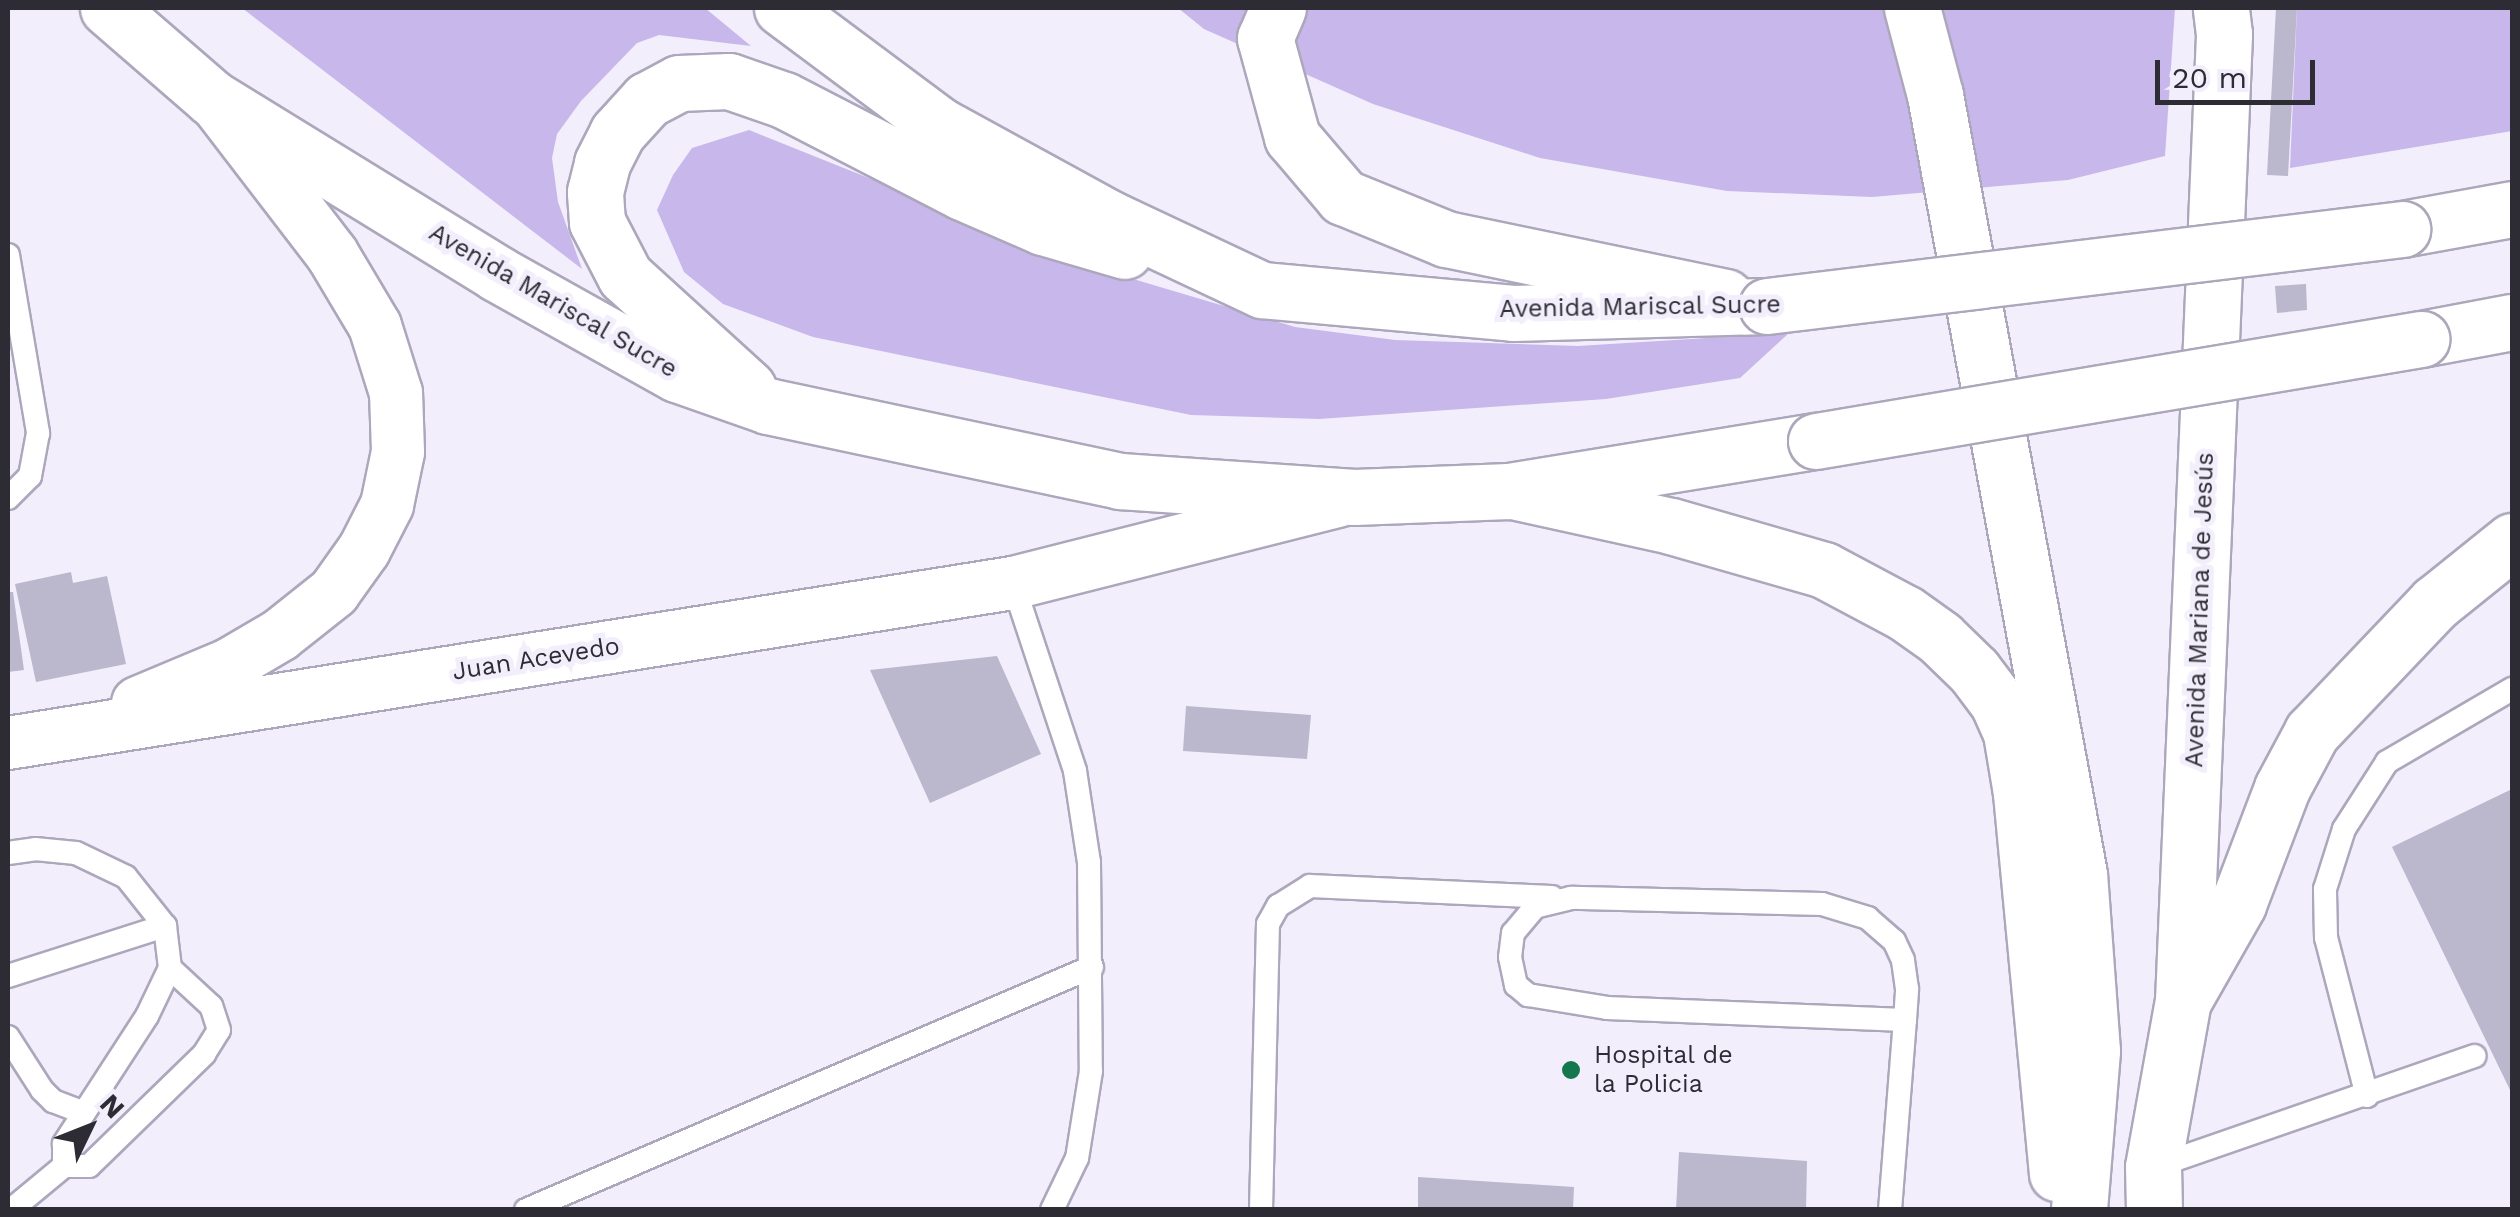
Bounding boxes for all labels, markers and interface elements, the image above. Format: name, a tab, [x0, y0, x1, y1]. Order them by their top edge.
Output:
scale bar	[2160, 40, 2320, 102]
text: 20 m	[2172, 60, 2247, 95]
street label: Avenida Mariscal Sucre	[423, 217, 683, 385]
street label: Avenida Mariscal Sucre	[1498, 290, 1782, 324]
street label: Avenida Mariana de Jesús	[2179, 451, 2221, 769]
street label: Juan Acevedo	[450, 631, 622, 687]
place label: Hospital de la Policia	[1594, 1041, 1734, 1100]
marker: Hospital de la Policia	[1558, 1057, 1584, 1083]
north arrow	[40, 1077, 140, 1177]
text: N	[93, 1087, 131, 1125]

